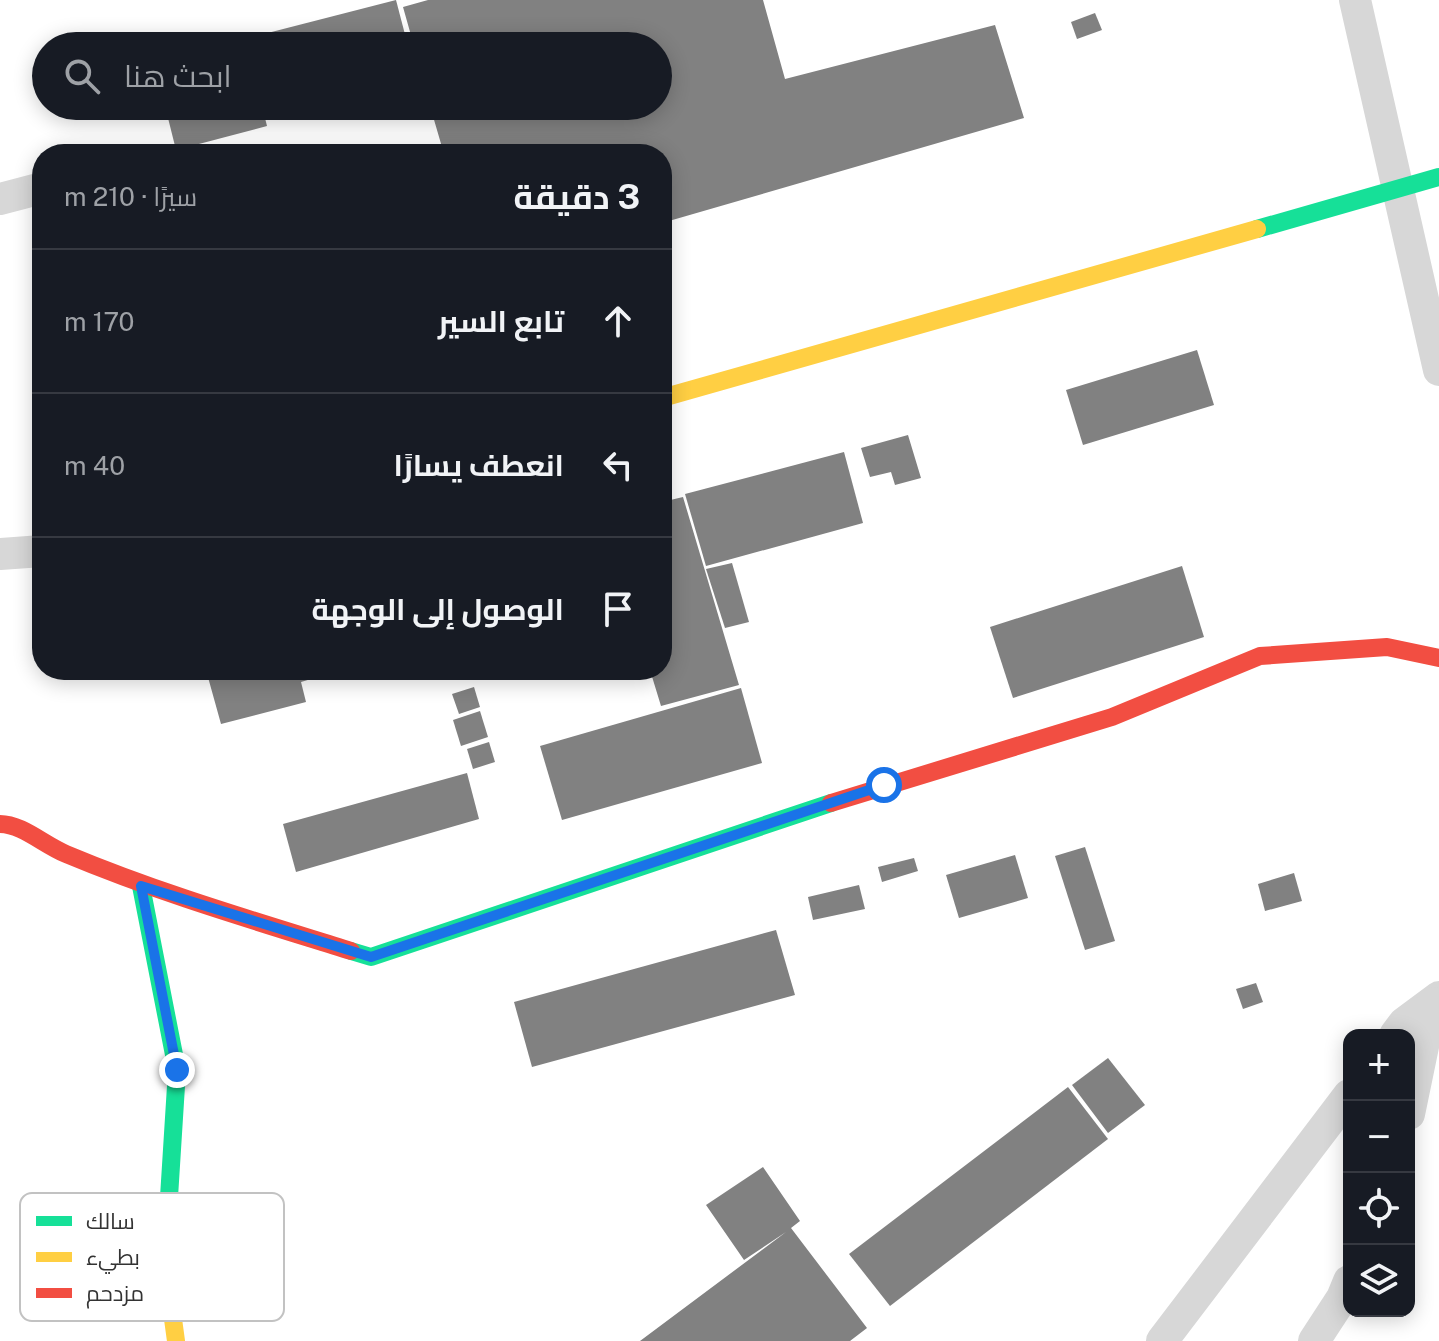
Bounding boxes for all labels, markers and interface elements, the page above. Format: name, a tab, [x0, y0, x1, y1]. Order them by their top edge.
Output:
search box	[32, 32, 672, 120]
icon: search	[60, 54, 104, 98]
text: ابحث هنا	[124, 58, 232, 94]
text: 3 دقيقة	[514, 177, 640, 217]
text: سيرًا · 210 m	[64, 181, 197, 212]
icon: ahead	[596, 299, 640, 343]
text: تابع السير	[438, 303, 564, 339]
text: 170 m	[64, 306, 134, 337]
icon: left	[596, 443, 640, 487]
text: انعطف يسارًا	[394, 447, 564, 483]
text: 40 m	[64, 450, 125, 481]
icon: arrive	[596, 587, 640, 631]
text: الوصول إلى الوجهة	[311, 591, 564, 627]
route start	[866, 767, 902, 803]
map controls	[1343, 1029, 1415, 1317]
button: +	[1343, 1029, 1415, 1101]
route end	[159, 1052, 195, 1088]
button: −	[1343, 1101, 1415, 1173]
button: locate	[1343, 1173, 1415, 1245]
legend	[20, 1193, 284, 1321]
text: سالك	[86, 1208, 135, 1234]
text: بطيء	[86, 1244, 140, 1274]
button: layers	[1343, 1245, 1415, 1317]
text: مزدحم	[86, 1280, 144, 1309]

